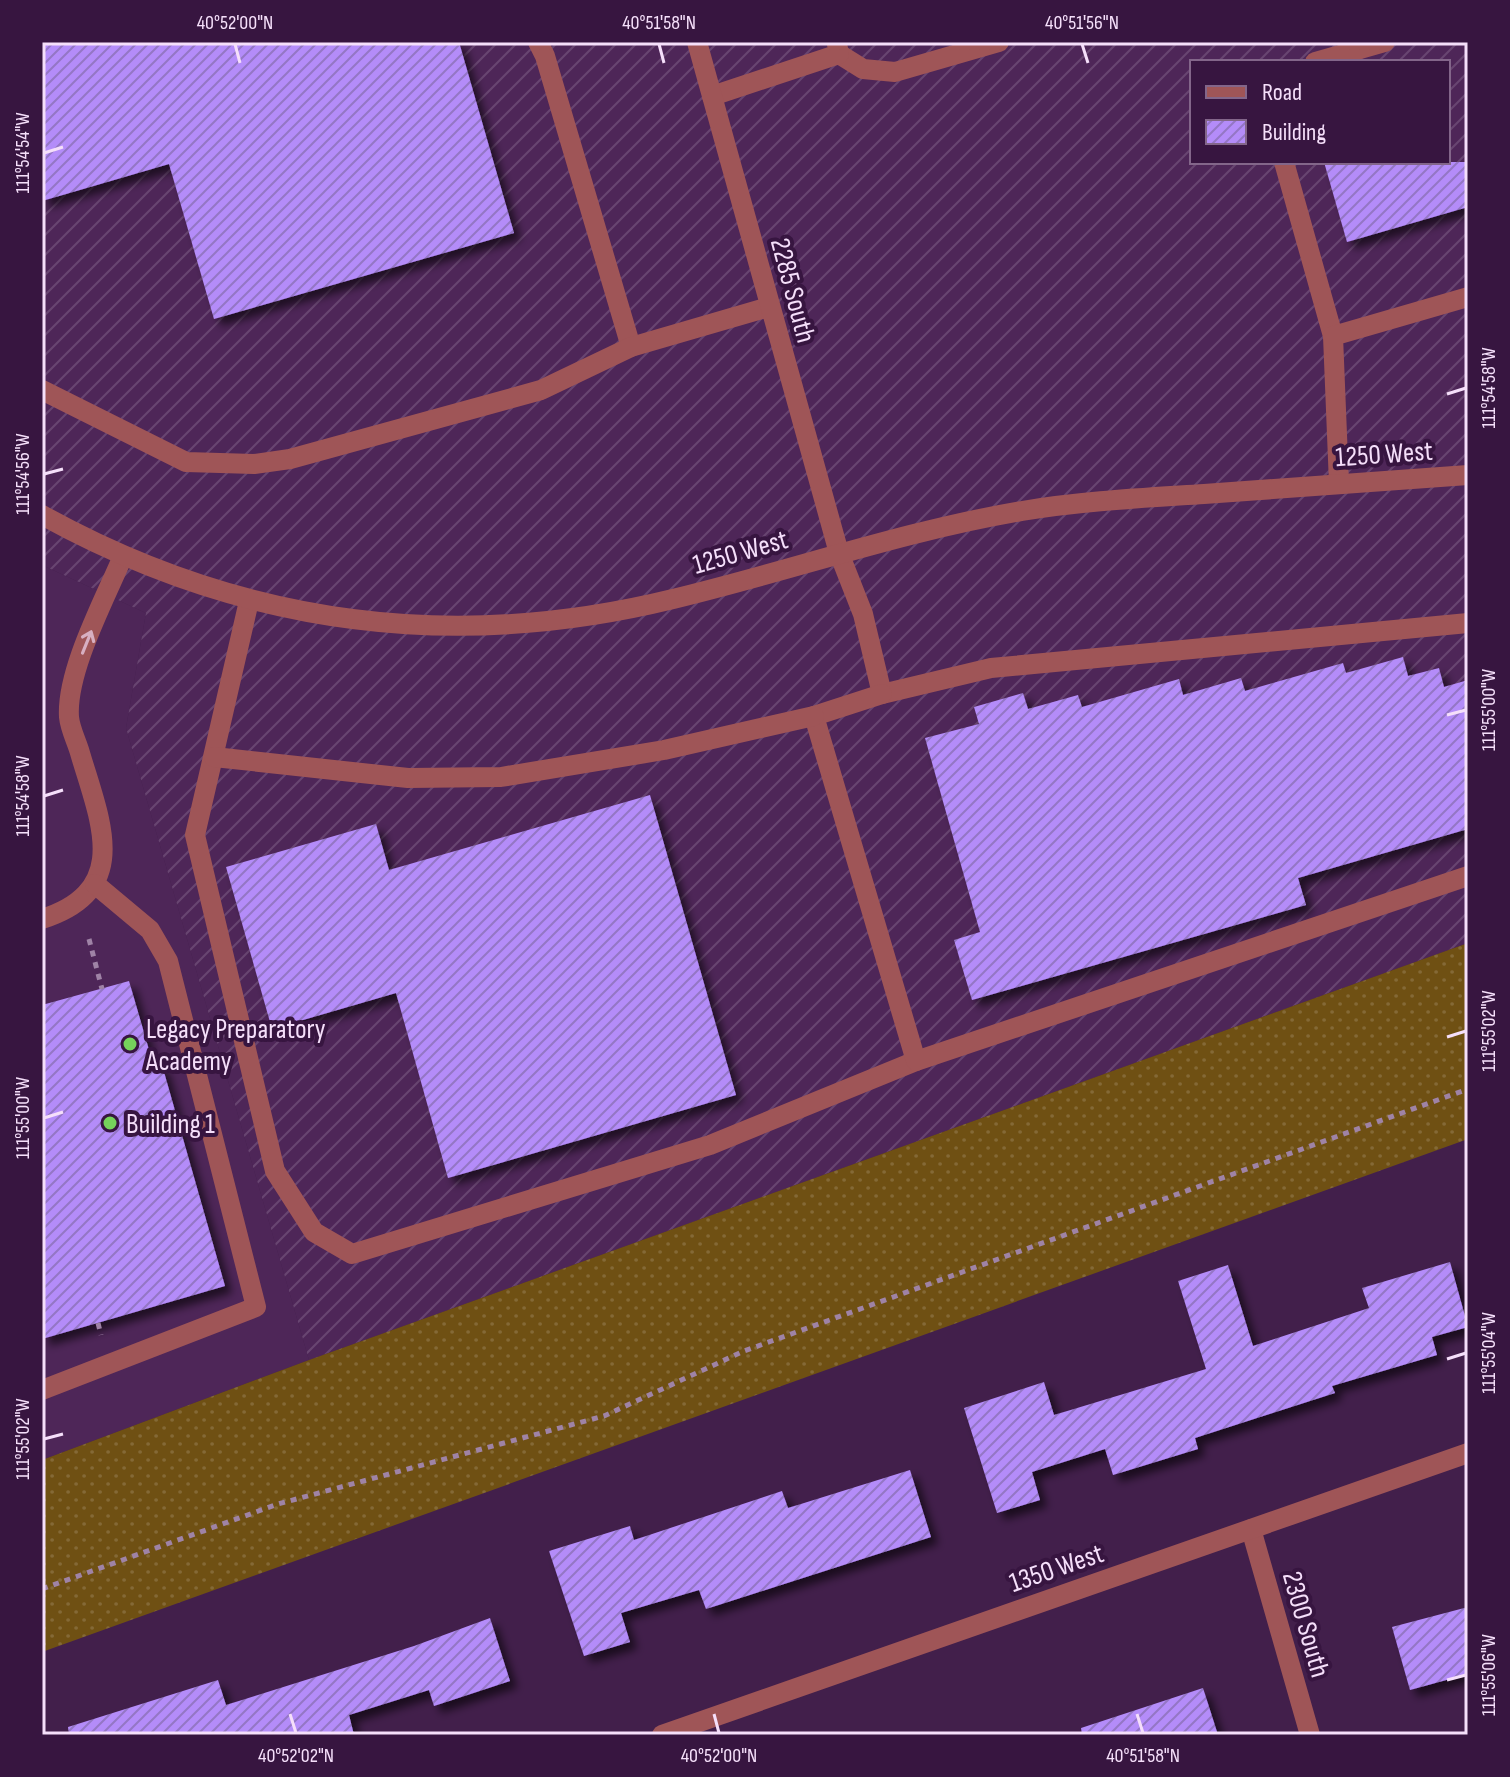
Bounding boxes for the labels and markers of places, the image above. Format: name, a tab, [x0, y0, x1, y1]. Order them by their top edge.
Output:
place label: Legacy Preparatory Academy	[145, 1013, 326, 1078]
marker: Legacy Preparatory Academy	[121, 1035, 139, 1053]
place label: Building 1	[126, 1108, 215, 1141]
marker: Building 1	[101, 1114, 119, 1132]

